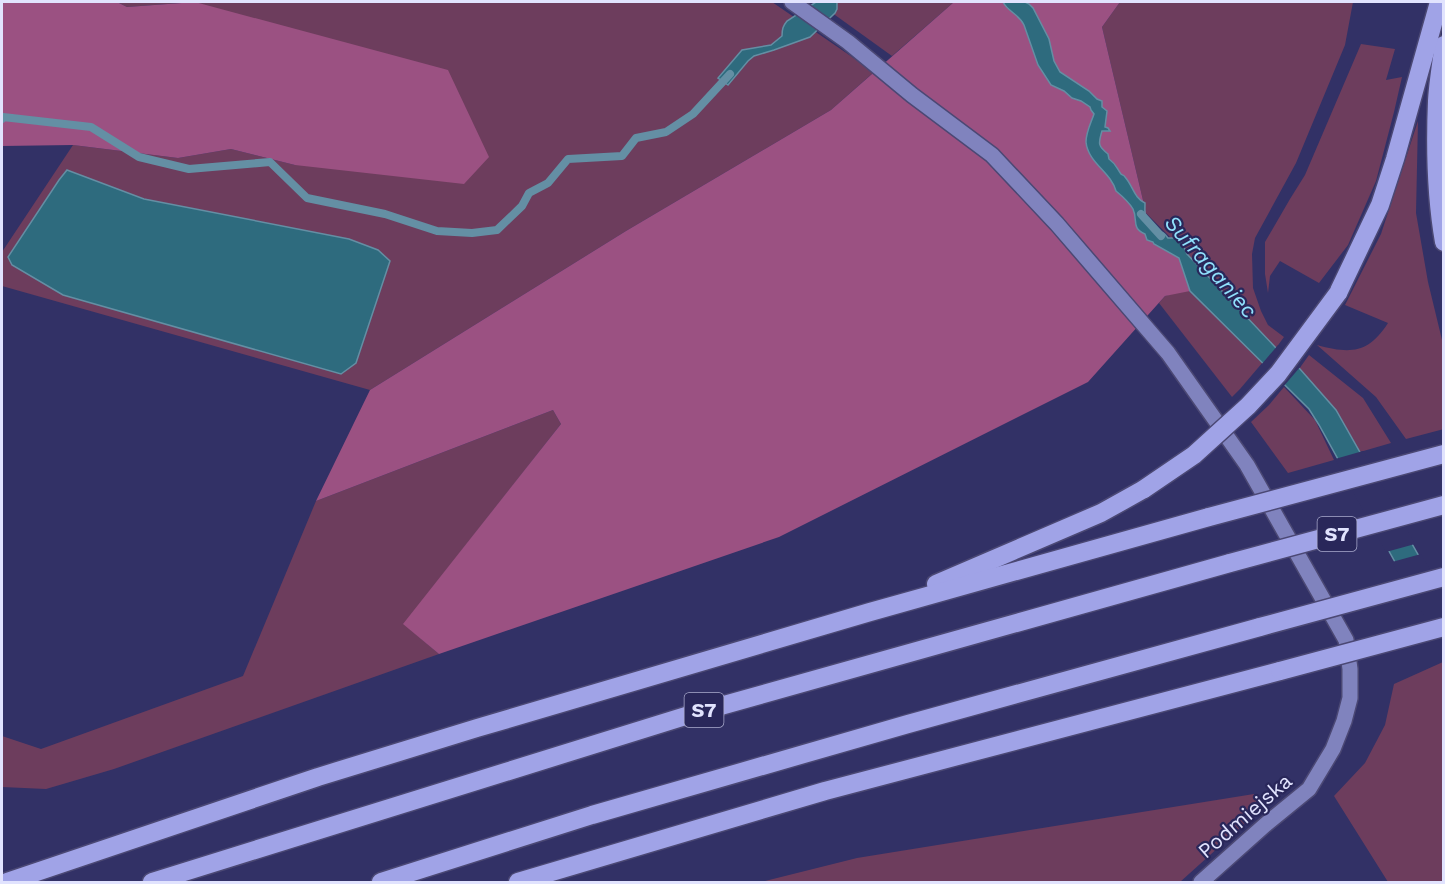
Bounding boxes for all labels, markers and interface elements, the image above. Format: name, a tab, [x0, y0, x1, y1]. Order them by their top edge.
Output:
water label: Sufraganiec	[1159, 210, 1262, 323]
road number: S7	[1318, 517, 1356, 551]
road number: S7	[684, 693, 724, 727]
street label: Podmiejska	[1193, 768, 1297, 863]

